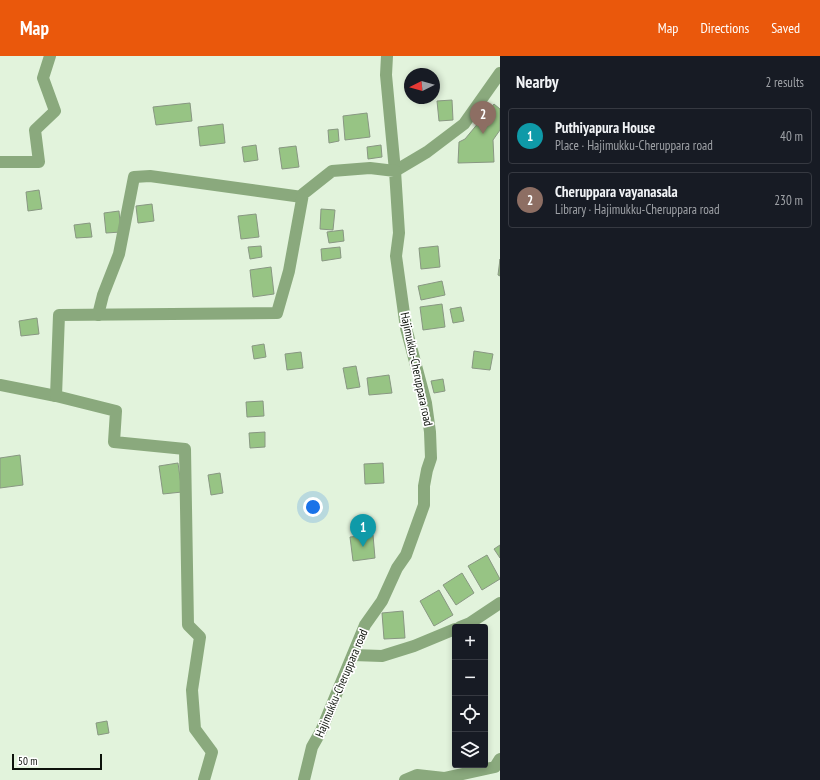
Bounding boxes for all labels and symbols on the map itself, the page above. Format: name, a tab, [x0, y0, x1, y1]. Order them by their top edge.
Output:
north arrow	[404, 68, 440, 104]
pin: 2	[470, 101, 496, 134]
street label: Hajimukku-Cheruppara road	[398, 311, 436, 427]
your location	[303, 497, 323, 517]
pin: 1	[350, 514, 376, 547]
street label: Hajimukku-Cheruppara road	[311, 627, 371, 739]
scale bar	[12, 752, 102, 771]

